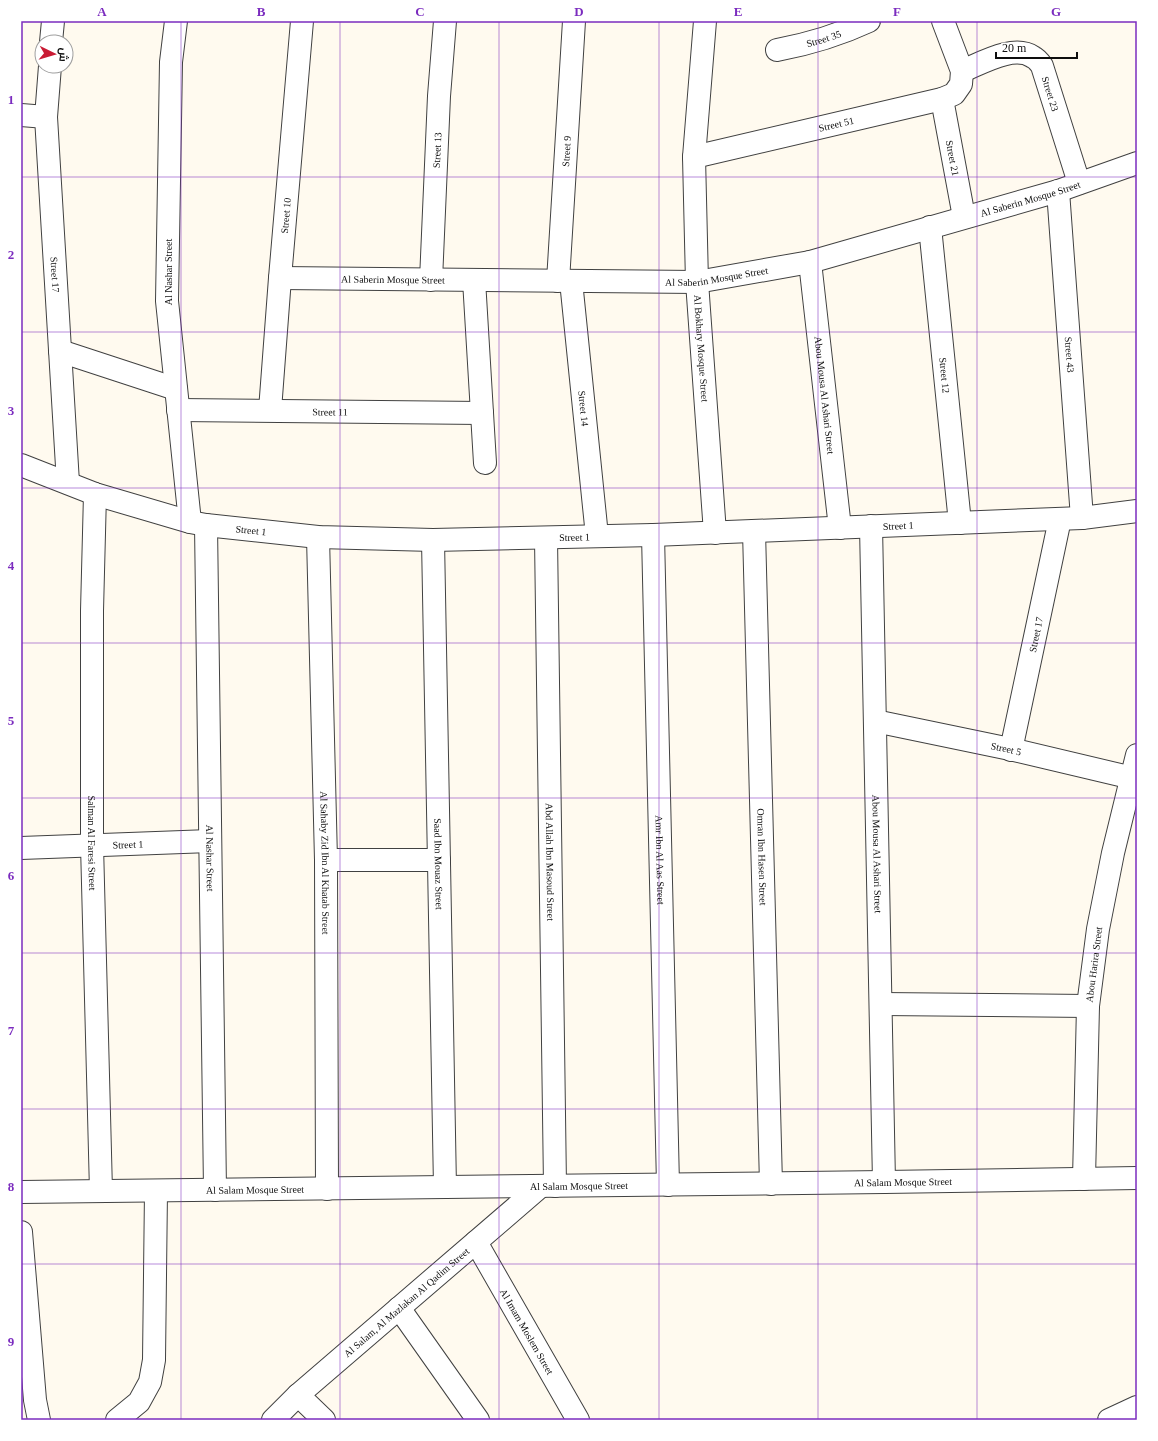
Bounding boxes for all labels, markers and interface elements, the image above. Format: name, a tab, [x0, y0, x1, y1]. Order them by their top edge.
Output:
text: A	[97, 4, 107, 19]
text: B	[257, 4, 266, 19]
text: C	[415, 4, 425, 19]
text: D	[574, 4, 584, 19]
text: E	[734, 4, 742, 19]
text: F	[893, 4, 901, 19]
text: G	[1051, 4, 1061, 19]
street label: Street 35	[805, 28, 842, 49]
north arrow	[34, 34, 74, 74]
scale bar	[996, 34, 1077, 60]
text: 20 m	[1002, 41, 1027, 55]
text: ش	[56, 47, 71, 62]
street label: Street 23	[1040, 75, 1061, 112]
text: 1	[8, 92, 14, 107]
street label: Street 51	[817, 114, 855, 133]
street label: Street 13	[430, 132, 443, 168]
street label: Street 9	[560, 135, 572, 167]
street label: Street 21	[944, 139, 962, 177]
street label: Al Saberin Mosque Street	[979, 178, 1082, 218]
street label: Street 10	[278, 197, 292, 234]
street label: Al Nashar Street	[163, 238, 174, 305]
text: 2	[8, 247, 14, 262]
street label: Street 17	[49, 256, 62, 293]
street label: Al Saberin Mosque Street	[665, 264, 769, 288]
street label: Al Saberin Mosque Street	[341, 273, 445, 285]
street label: Al Bokhary Mosque Street	[692, 294, 711, 403]
street label: Abou Mousa Al Ashari Street	[813, 336, 837, 455]
street label: Street 43	[1063, 336, 1077, 373]
street label: Street 12	[938, 357, 952, 394]
street label: Street 14	[577, 390, 591, 427]
text: 3	[8, 403, 15, 418]
street label: Street 11	[312, 406, 348, 417]
street label: Street 1	[883, 519, 914, 531]
street label: Street 1	[235, 523, 267, 537]
street label: Street 1	[559, 531, 590, 543]
text: 4	[8, 558, 15, 573]
street label: Street 17	[1026, 616, 1045, 653]
text: 5	[8, 713, 15, 728]
street label: Street 5	[990, 740, 1023, 757]
street label: Al Sahaby Zid Ibn Al Khatab Street	[319, 791, 332, 935]
street label: Abou Mousa Al Ashari Street	[871, 795, 884, 914]
street label: Salman Al Faresi Street	[87, 796, 99, 891]
street label: Abd Allah Ibn Masoud Street	[544, 803, 557, 921]
street label: Omran Ibn Hasen Street	[756, 808, 769, 906]
street label: Amr Ibn Al Aas Street	[654, 815, 667, 905]
street label: Saad Ibn Mouaz Street	[433, 818, 445, 910]
street label: Al Nashar Street	[205, 825, 216, 892]
street label: Street 1	[112, 838, 144, 850]
text: 6	[8, 868, 15, 883]
street label: Abou Harira Street	[1083, 925, 1104, 1003]
text: 7	[8, 1023, 15, 1038]
street label: Al Salam Mosque Street	[854, 1175, 952, 1188]
text: 8	[8, 1179, 15, 1194]
street label: Al Salam Mosque Street	[530, 1179, 628, 1192]
street label: Al Salam Mosque Street	[206, 1183, 304, 1195]
street label: Al Salam, Al Mazlakan Al Qadim Street	[341, 1245, 471, 1359]
street label: Al Imam Moslem Street	[498, 1287, 556, 1376]
text: 9	[8, 1334, 15, 1349]

